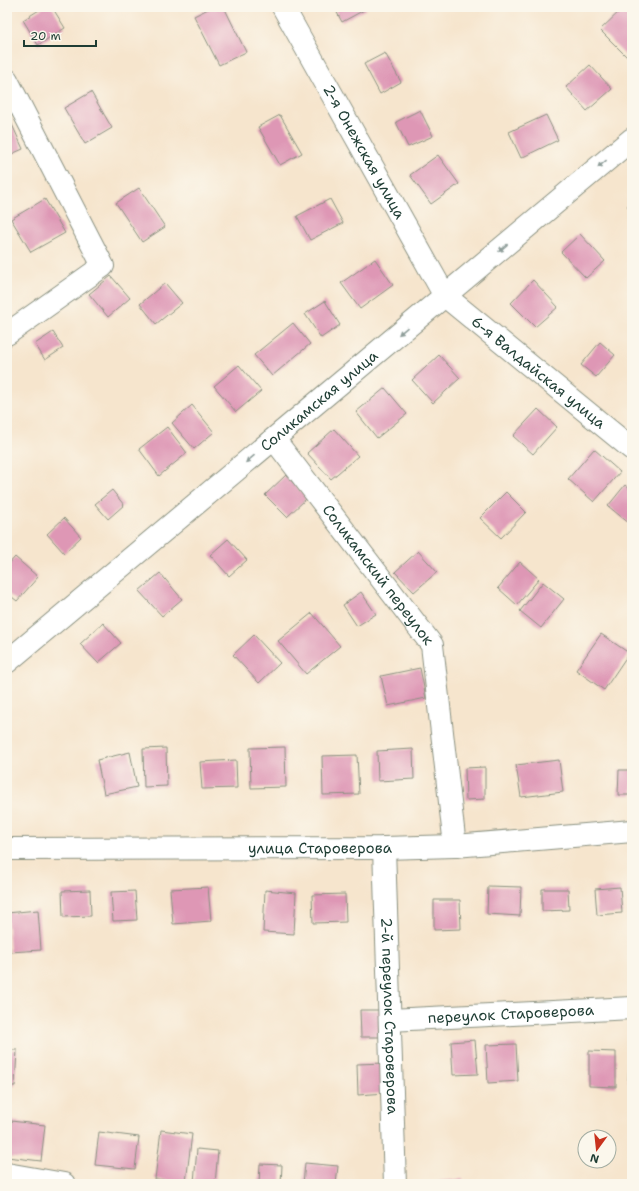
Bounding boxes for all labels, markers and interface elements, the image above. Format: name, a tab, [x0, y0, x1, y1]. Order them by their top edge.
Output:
scale bar	[24, 22, 96, 48]
text: 20 m	[30, 28, 61, 44]
street label: 2-я Онежская улица	[318, 81, 410, 223]
one-way arrow	[597, 159, 608, 168]
one-way arrow	[497, 243, 508, 252]
street label: 6-я Валдайская улица	[467, 311, 610, 434]
one-way arrow	[398, 327, 409, 336]
street label: Соликамская улица	[256, 345, 383, 456]
one-way arrow	[244, 455, 255, 464]
street label: Соликамский переулок	[318, 500, 438, 649]
street label: улица Староверова	[248, 838, 393, 858]
street label: 2-й переулок Староверова	[376, 917, 403, 1115]
street label: переулок Староверова	[427, 1000, 595, 1028]
north arrow	[577, 1129, 617, 1169]
text: N	[588, 1150, 601, 1167]

